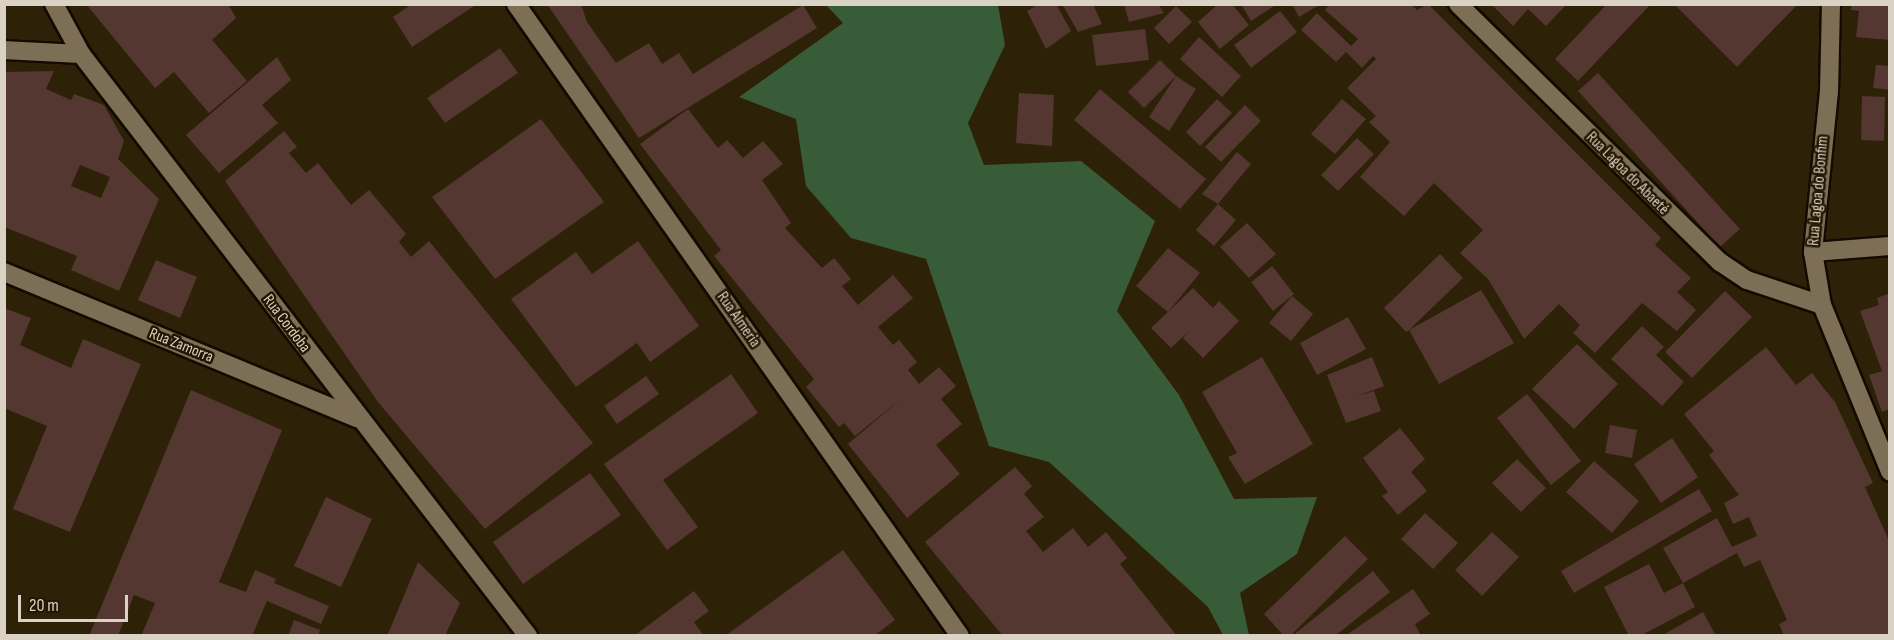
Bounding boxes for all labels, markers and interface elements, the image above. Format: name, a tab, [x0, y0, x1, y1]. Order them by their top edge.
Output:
street label: Rua Lagoa do Abaeté	[1581, 128, 1673, 220]
street label: Rua Lagoa do Bonfim	[1805, 135, 1833, 247]
street label: Rua Almeria	[712, 289, 764, 351]
street label: Rua Cordoba	[258, 291, 314, 357]
street label: Rua Zamorra	[146, 324, 216, 368]
scale bar	[21, 583, 130, 621]
text: 20 m	[29, 595, 59, 616]

